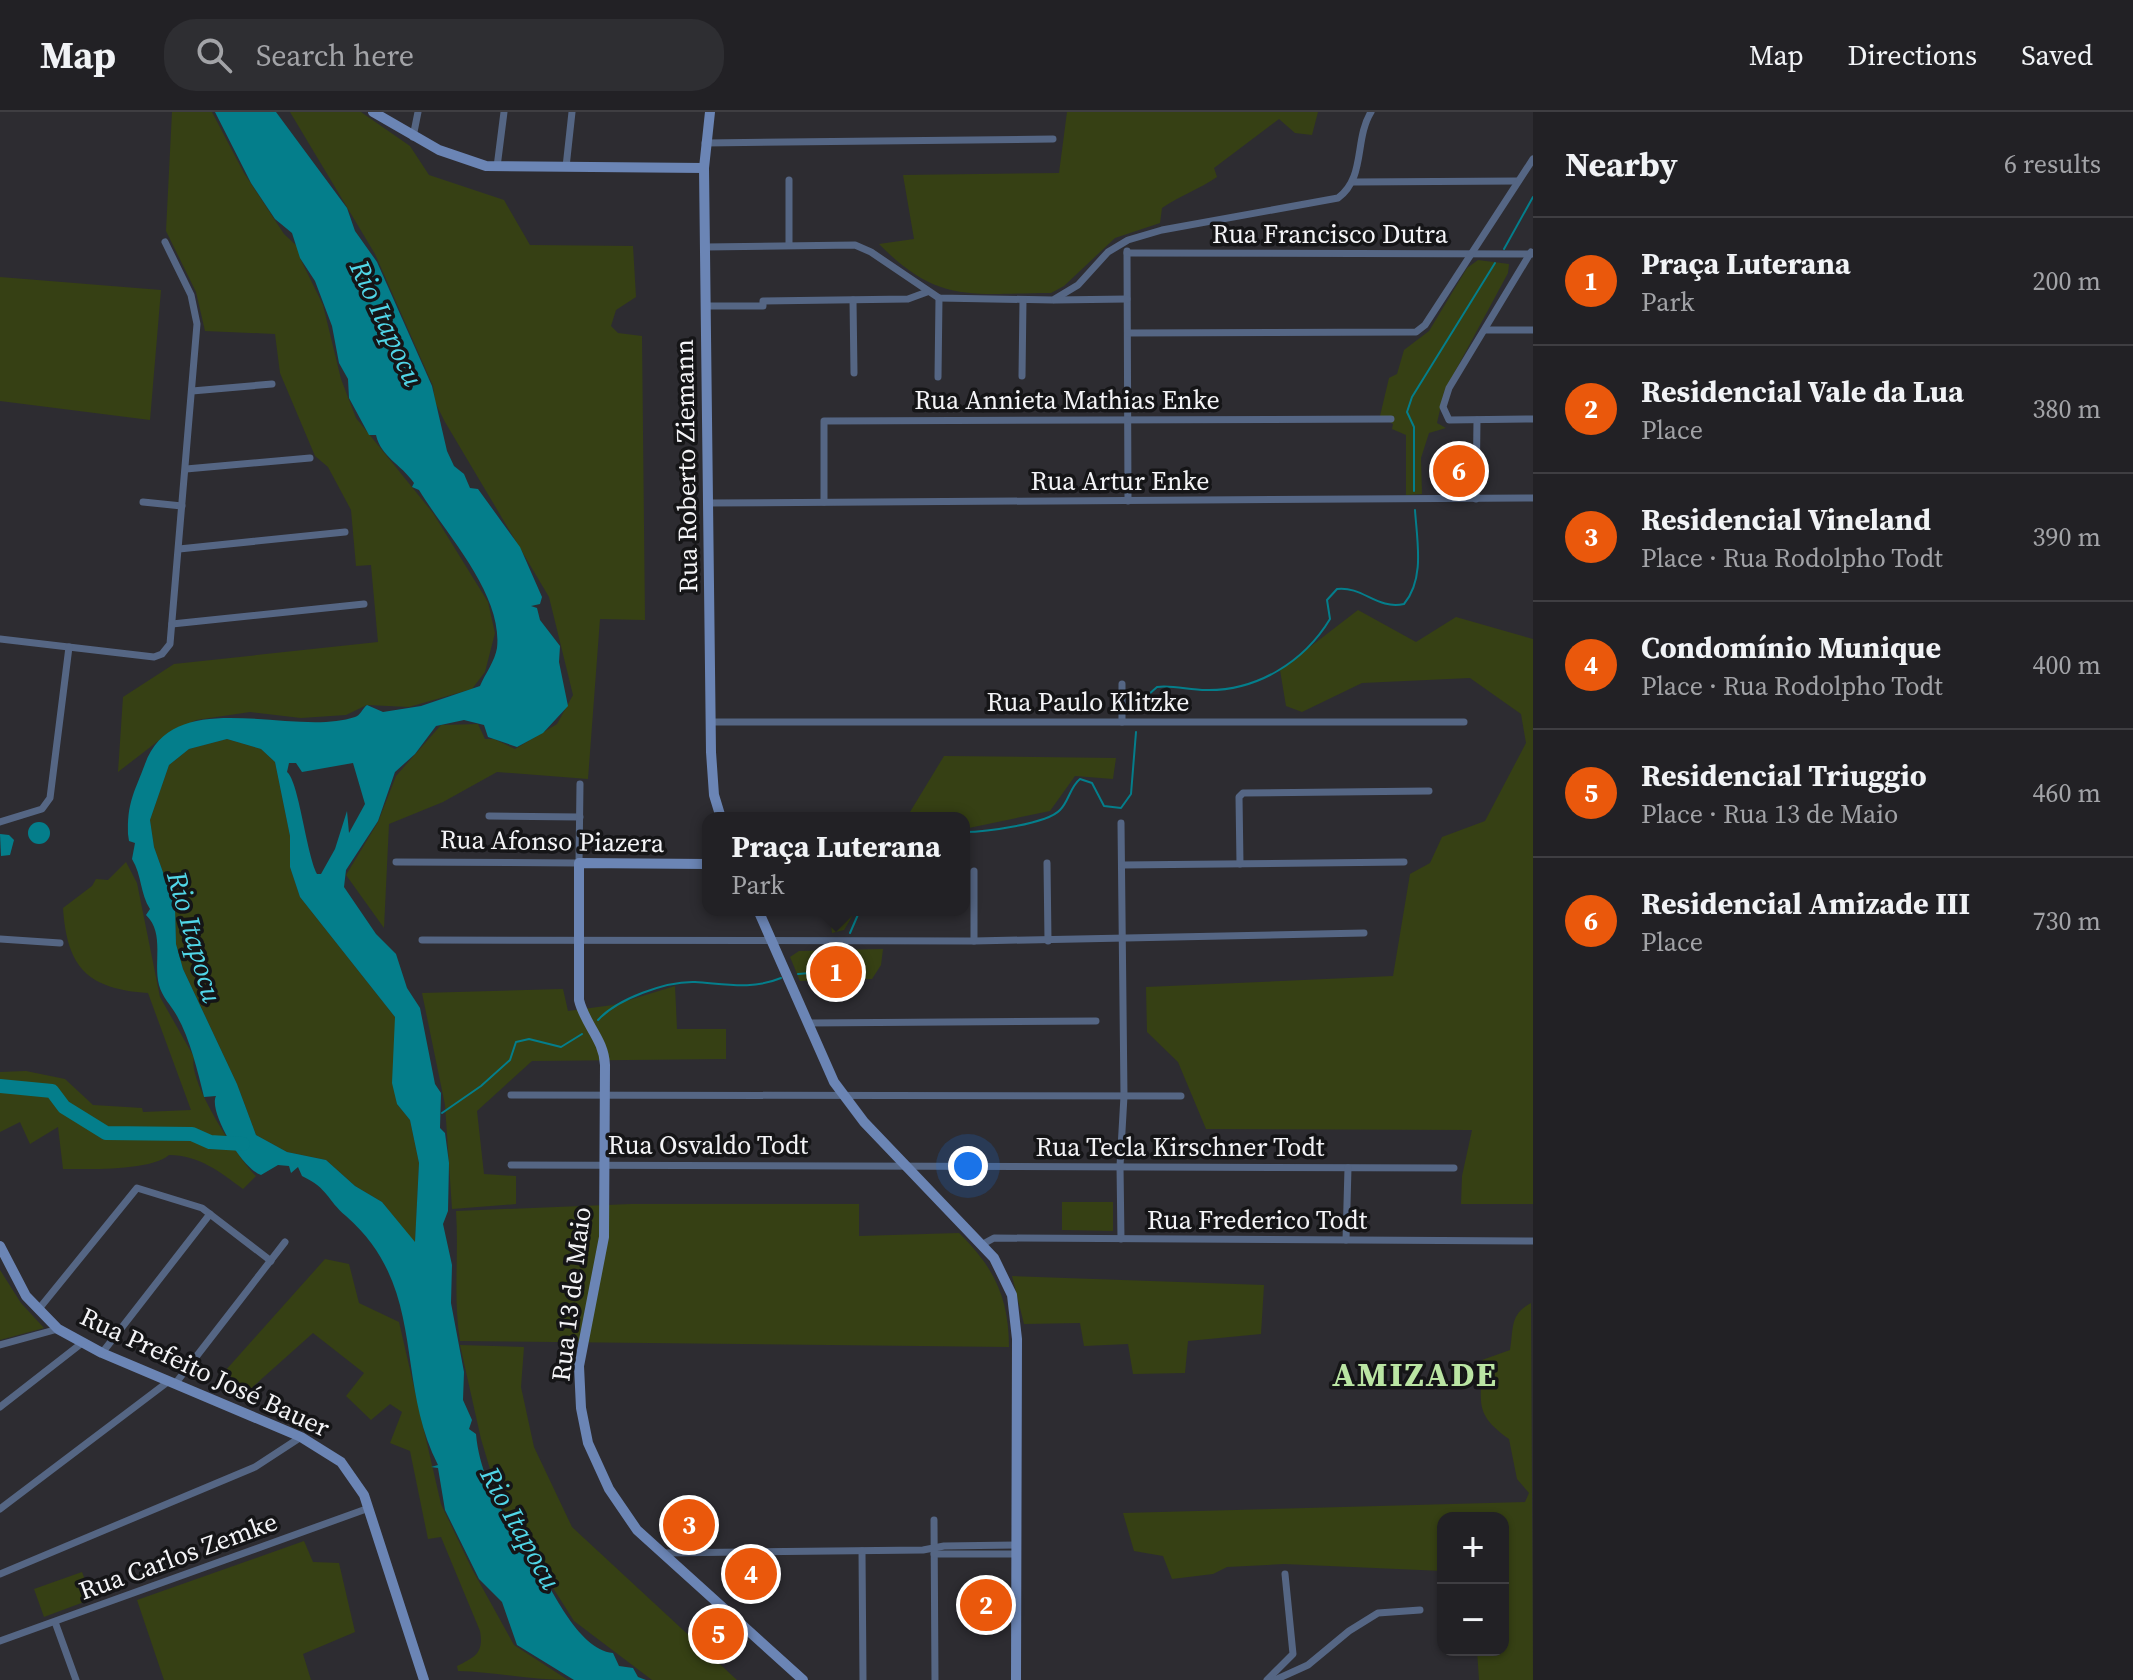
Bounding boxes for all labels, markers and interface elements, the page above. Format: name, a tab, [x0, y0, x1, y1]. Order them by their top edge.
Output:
search box	[164, 19, 724, 91]
text: Map	[40, 29, 116, 81]
icon: search	[192, 33, 236, 77]
text: Search here	[256, 35, 414, 76]
text: Map	[1749, 36, 1804, 74]
text: Directions	[1848, 36, 1977, 74]
text: Saved	[2021, 36, 2093, 74]
text: Nearby	[1565, 141, 1678, 187]
text: 6 results	[2004, 146, 2101, 182]
street label: Rua Francisco Dutra	[1212, 216, 1449, 252]
text: Praça Luterana	[1641, 243, 1851, 284]
water label: Rio Itapocu	[341, 253, 433, 392]
text: 1	[1584, 263, 1598, 299]
text: 200 m	[2033, 263, 2101, 299]
text: Park	[1641, 284, 1694, 320]
street label: Rua Roberto Ziemann	[666, 339, 706, 593]
text: Residencial Vale da Lua	[1641, 371, 1964, 412]
street label: Rua Annieta Mathias Enke	[914, 382, 1220, 418]
text: 2	[1584, 391, 1598, 427]
text: 380 m	[2033, 391, 2101, 427]
text: Place	[1641, 412, 1703, 448]
pin: 6	[1433, 441, 1485, 501]
street label: Rua Artur Enke	[1031, 463, 1209, 499]
text: Residencial Vineland	[1641, 499, 1931, 540]
text: 3	[1584, 519, 1598, 555]
text: 390 m	[2033, 519, 2101, 555]
text: Place · Rua Rodolpho Todt	[1641, 540, 1943, 576]
text: Condomínio Munique	[1641, 627, 1941, 668]
text: 4	[1584, 647, 1598, 683]
text: 400 m	[2033, 647, 2101, 683]
text: Place · Rua Rodolpho Todt	[1641, 668, 1943, 704]
street label: Rua Paulo Klitzke	[987, 684, 1189, 720]
text: Residencial Triuggio	[1641, 755, 1927, 796]
text: 5	[1584, 775, 1598, 811]
text: 460 m	[2033, 775, 2101, 811]
text: Place · Rua 13 de Maio	[1641, 796, 1898, 832]
popup	[702, 812, 970, 916]
street label: Rua Afonso Piazera	[439, 821, 665, 861]
text: Praça Luterana	[731, 826, 941, 867]
water label: Rio Itapocu	[158, 866, 232, 1007]
text: Park	[731, 867, 785, 903]
text: Residencial Amizade III	[1641, 883, 1970, 924]
text: 6	[1584, 903, 1598, 939]
text: 730 m	[2033, 903, 2101, 939]
text: Place	[1641, 924, 1703, 960]
pin: 1	[810, 942, 862, 1002]
street label: Rua Osvaldo Todt	[608, 1127, 809, 1163]
street label: Rua Tecla Kirschner Todt	[1036, 1129, 1325, 1165]
your location	[948, 1146, 988, 1186]
street label: Rua Frederico Todt	[1147, 1202, 1368, 1238]
street label: Rua 13 de Maio	[542, 1205, 600, 1383]
street label: Rua Prefeito José Bauer	[74, 1298, 336, 1446]
district label: AMIZADE	[1332, 1351, 1498, 1397]
water label: Rio Itapocu	[471, 1459, 570, 1596]
pin: 3	[663, 1495, 715, 1555]
street label: Rua Carlos Zemke	[74, 1503, 282, 1609]
map controls	[1437, 1512, 1509, 1656]
button: +	[1437, 1512, 1509, 1584]
pin: 4	[725, 1544, 777, 1604]
pin: 2	[960, 1575, 1012, 1635]
button: −	[1437, 1584, 1509, 1656]
pin: 5	[692, 1604, 744, 1664]

